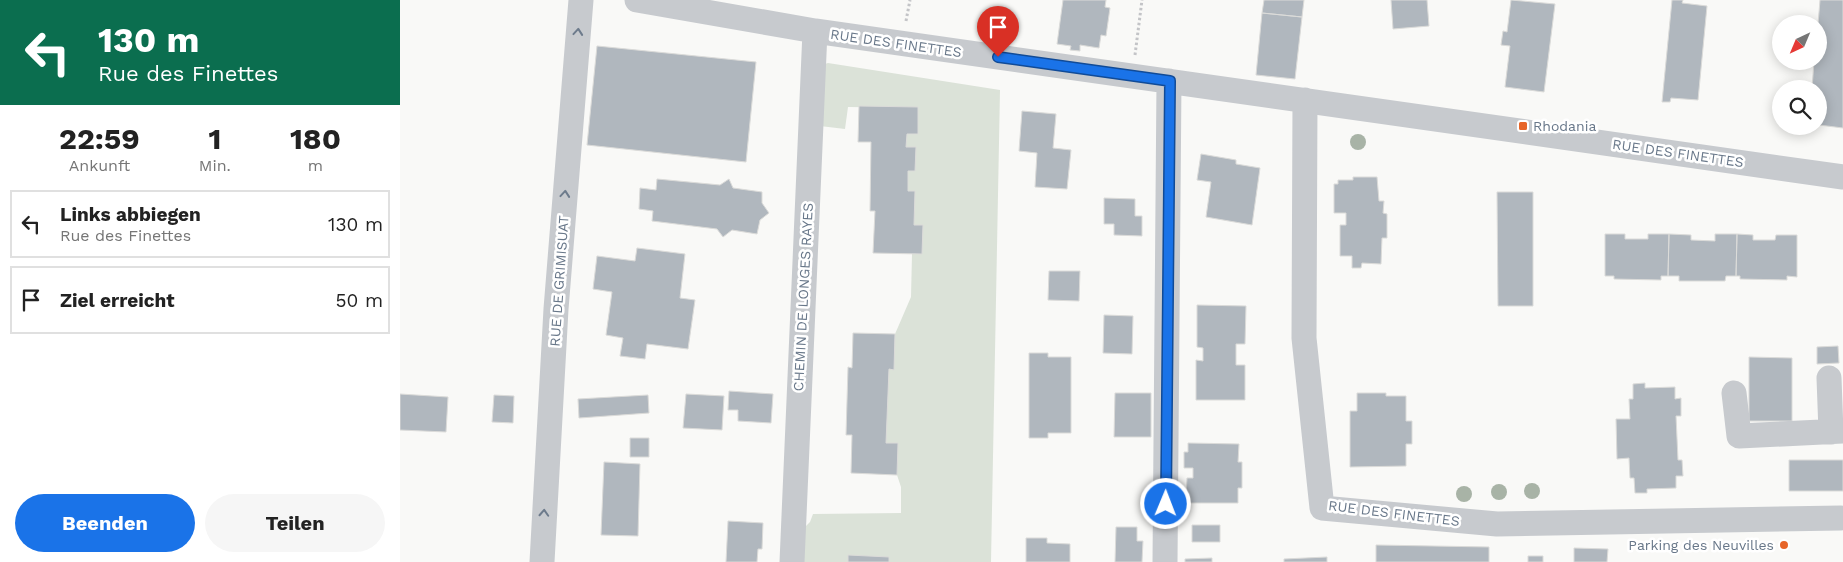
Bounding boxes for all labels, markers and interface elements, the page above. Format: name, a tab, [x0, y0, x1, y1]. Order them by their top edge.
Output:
pin	[977, 6, 1019, 57]
icon: arrive	[984, 13, 1012, 41]
north arrow	[1772, 15, 1828, 70]
map controls	[1772, 15, 1827, 135]
text: 130 m	[98, 19, 199, 61]
icon: left	[15, 20, 80, 85]
street label: RUE DES FINETTES	[829, 26, 963, 60]
one-way arrow	[573, 28, 584, 36]
text: Rue des Finettes	[98, 61, 278, 86]
button: search	[1772, 80, 1827, 135]
place label: Rhodania	[1533, 118, 1596, 134]
marker: Rhodania	[1517, 120, 1529, 132]
text: 22:59	[59, 121, 140, 156]
text: 1	[208, 121, 221, 156]
text: 180	[290, 121, 341, 156]
street label: RUE DES FINETTES	[1611, 136, 1745, 170]
text: Ankunft	[69, 156, 130, 175]
text: Min.	[199, 156, 231, 175]
text: m	[308, 156, 323, 175]
one-way arrow	[560, 190, 571, 198]
street label: CHEMIN DE LONGES RAYES	[790, 202, 816, 392]
text: Links abbiegen	[60, 203, 201, 226]
icon: left	[17, 210, 45, 238]
text: 130 m	[328, 213, 383, 236]
street label: RUE DE GRIMISUAT	[546, 214, 572, 347]
text: Rue des Finettes	[60, 226, 191, 245]
icon: arrive	[17, 286, 45, 314]
text: Ziel erreicht	[60, 289, 175, 312]
text: 50 m	[336, 289, 383, 312]
position arrow	[1139, 477, 1191, 529]
button: Beenden	[15, 494, 195, 552]
button: Teilen	[205, 494, 385, 552]
street label: RUE DES FINETTES	[1327, 497, 1461, 529]
one-way arrow	[539, 509, 549, 517]
place label: Parking des Neuvilles	[1628, 537, 1774, 553]
marker: Parking des Neuvilles	[1778, 539, 1790, 551]

